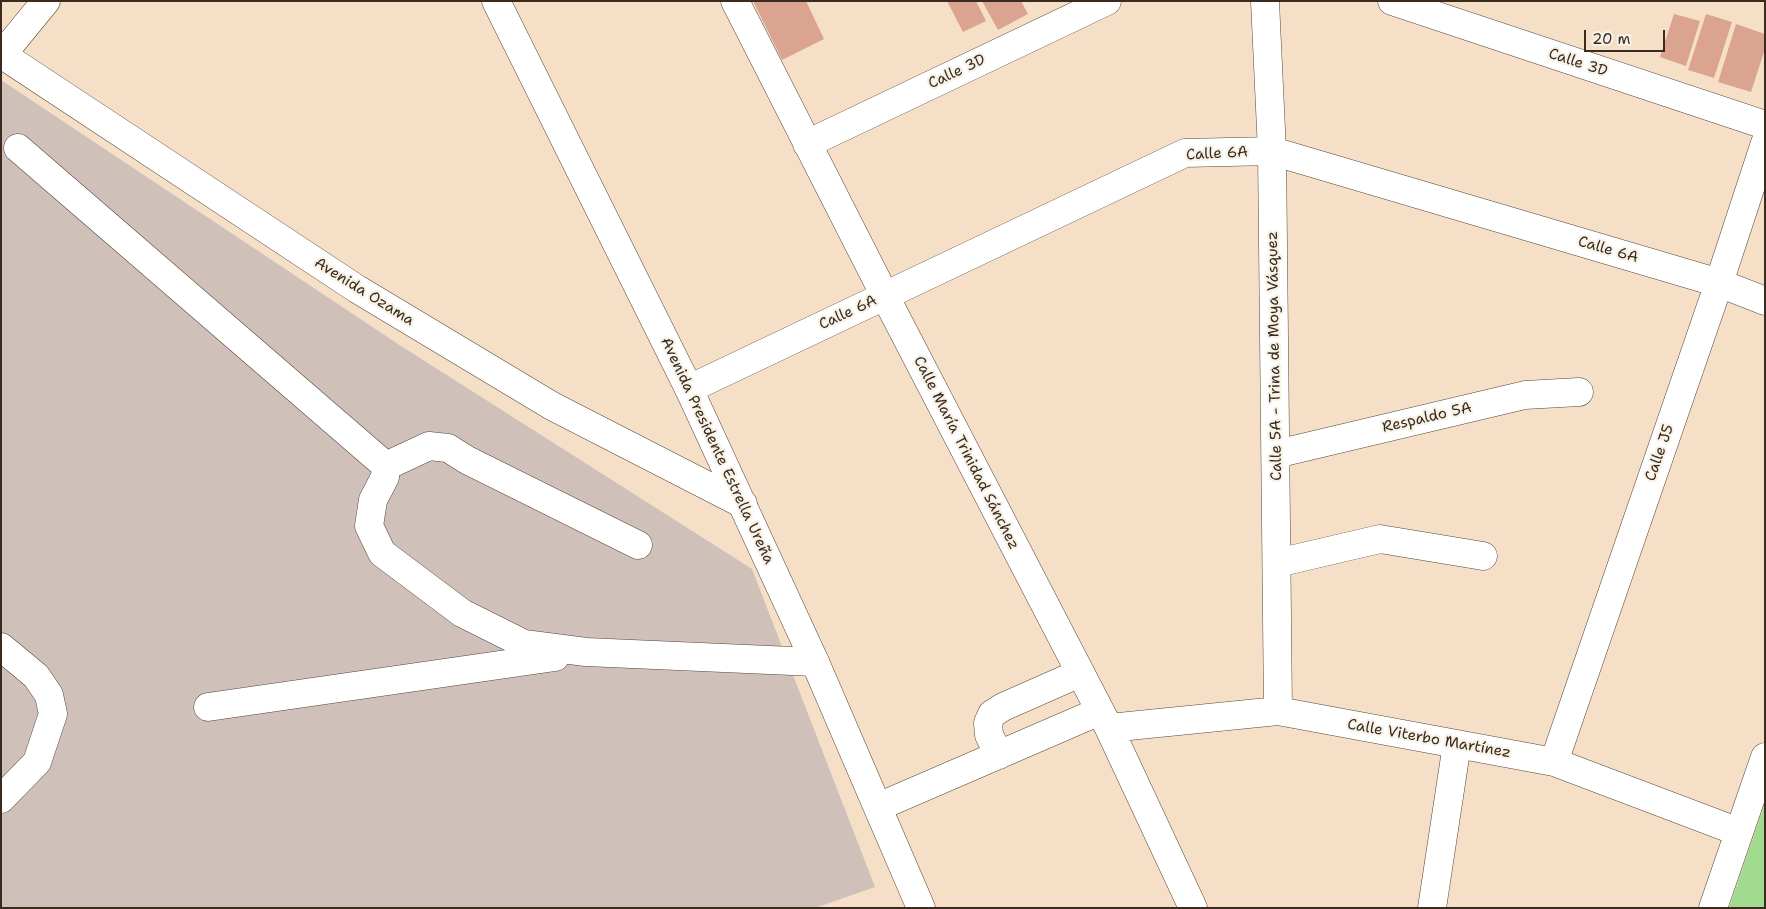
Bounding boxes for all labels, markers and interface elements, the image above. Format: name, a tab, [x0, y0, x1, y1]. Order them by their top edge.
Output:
scale bar	[1586, 20, 1667, 52]
text: 20 m	[1592, 29, 1631, 49]
street label: Calle 3D	[1546, 45, 1610, 81]
street label: Calle 3D	[926, 51, 988, 93]
street label: Calle 6A	[1186, 143, 1248, 165]
street label: Calle 5A - Trina de Moya Vásquez	[1264, 231, 1286, 481]
street label: Calle 6A	[1576, 233, 1640, 267]
street label: Avenida Ozama	[311, 254, 417, 330]
street label: Calle 6A	[816, 292, 880, 334]
street label: Avenida Presidente Estrella Ureña	[656, 335, 778, 567]
street label: Calle María Trinidad Sánchez	[909, 353, 1023, 553]
street label: Respaldo 5A	[1381, 399, 1473, 437]
street label: Calle J5	[1642, 422, 1678, 484]
street label: Calle Viterbo Martínez	[1346, 716, 1512, 762]

